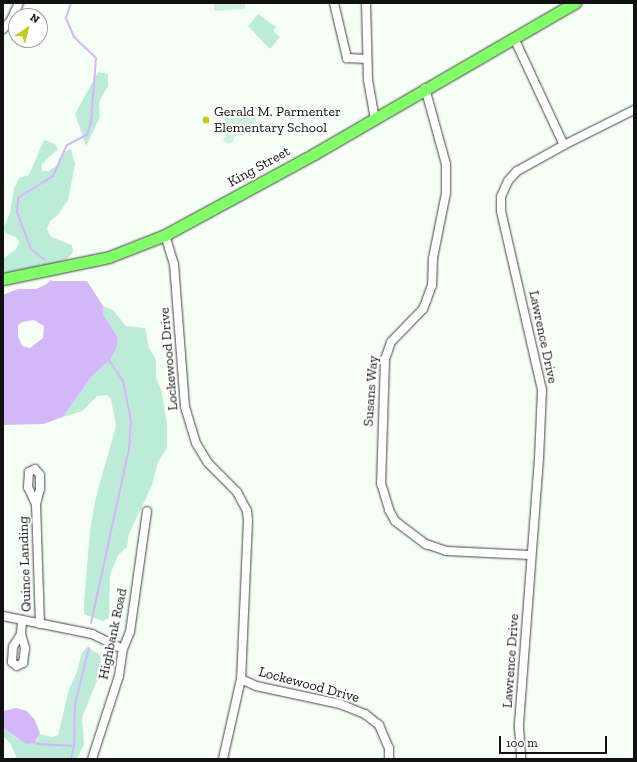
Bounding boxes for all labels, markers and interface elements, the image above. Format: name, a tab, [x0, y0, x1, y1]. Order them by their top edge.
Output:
north arrow	[8, 8, 48, 48]
text: N	[27, 11, 42, 26]
place label: Gerald M. Parmenter Elementary School	[214, 104, 341, 136]
marker: Gerald M. Parmenter Elementary School	[201, 115, 211, 125]
street label: King Street	[225, 143, 293, 191]
street label: Lawrence Drive	[525, 289, 561, 385]
street label: Lockewood Drive	[156, 307, 182, 411]
street label: Susans Way	[360, 355, 382, 427]
street label: Quince Landing	[15, 516, 35, 612]
street label: Highbank Road	[95, 587, 131, 681]
street label: Lawrence Drive	[499, 613, 523, 709]
street label: Lockewood Drive	[257, 663, 361, 707]
scale bar	[501, 728, 609, 754]
text: 100 m	[506, 736, 538, 750]

